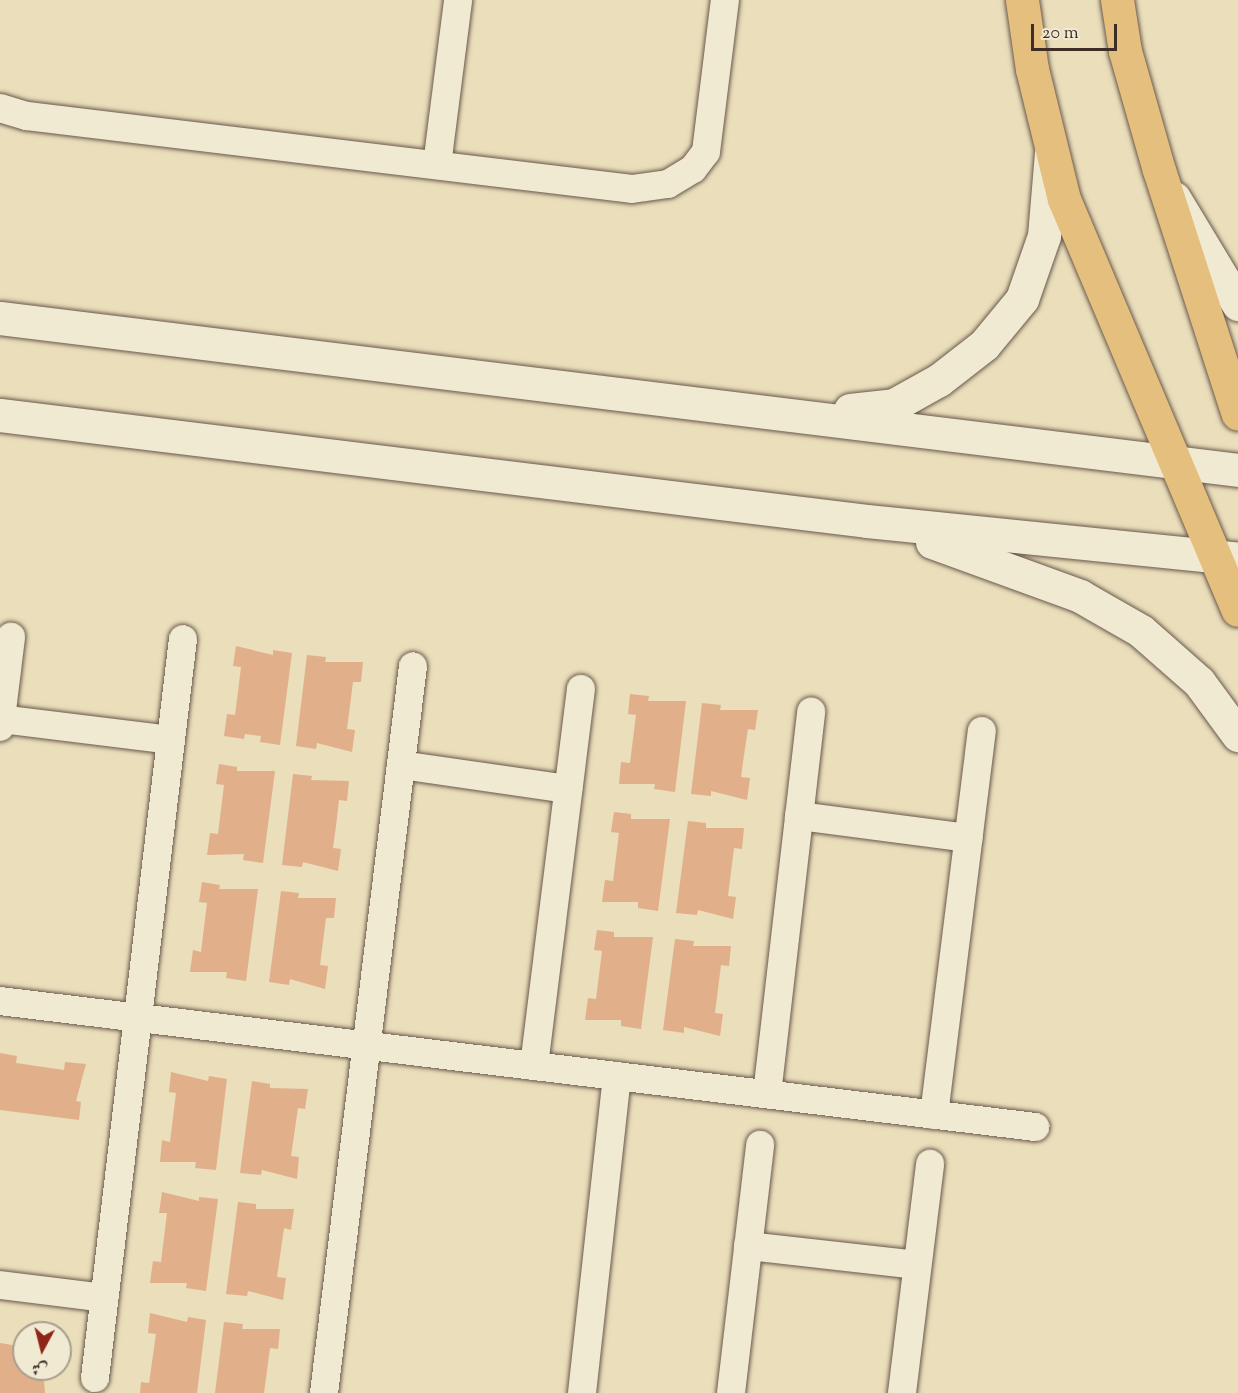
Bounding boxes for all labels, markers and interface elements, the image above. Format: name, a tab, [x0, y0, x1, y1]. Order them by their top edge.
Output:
scale bar	[1034, 12, 1120, 50]
text: 20 m	[1042, 21, 1079, 47]
north arrow	[12, 1321, 72, 1381]
text: ش	[31, 1355, 49, 1380]

